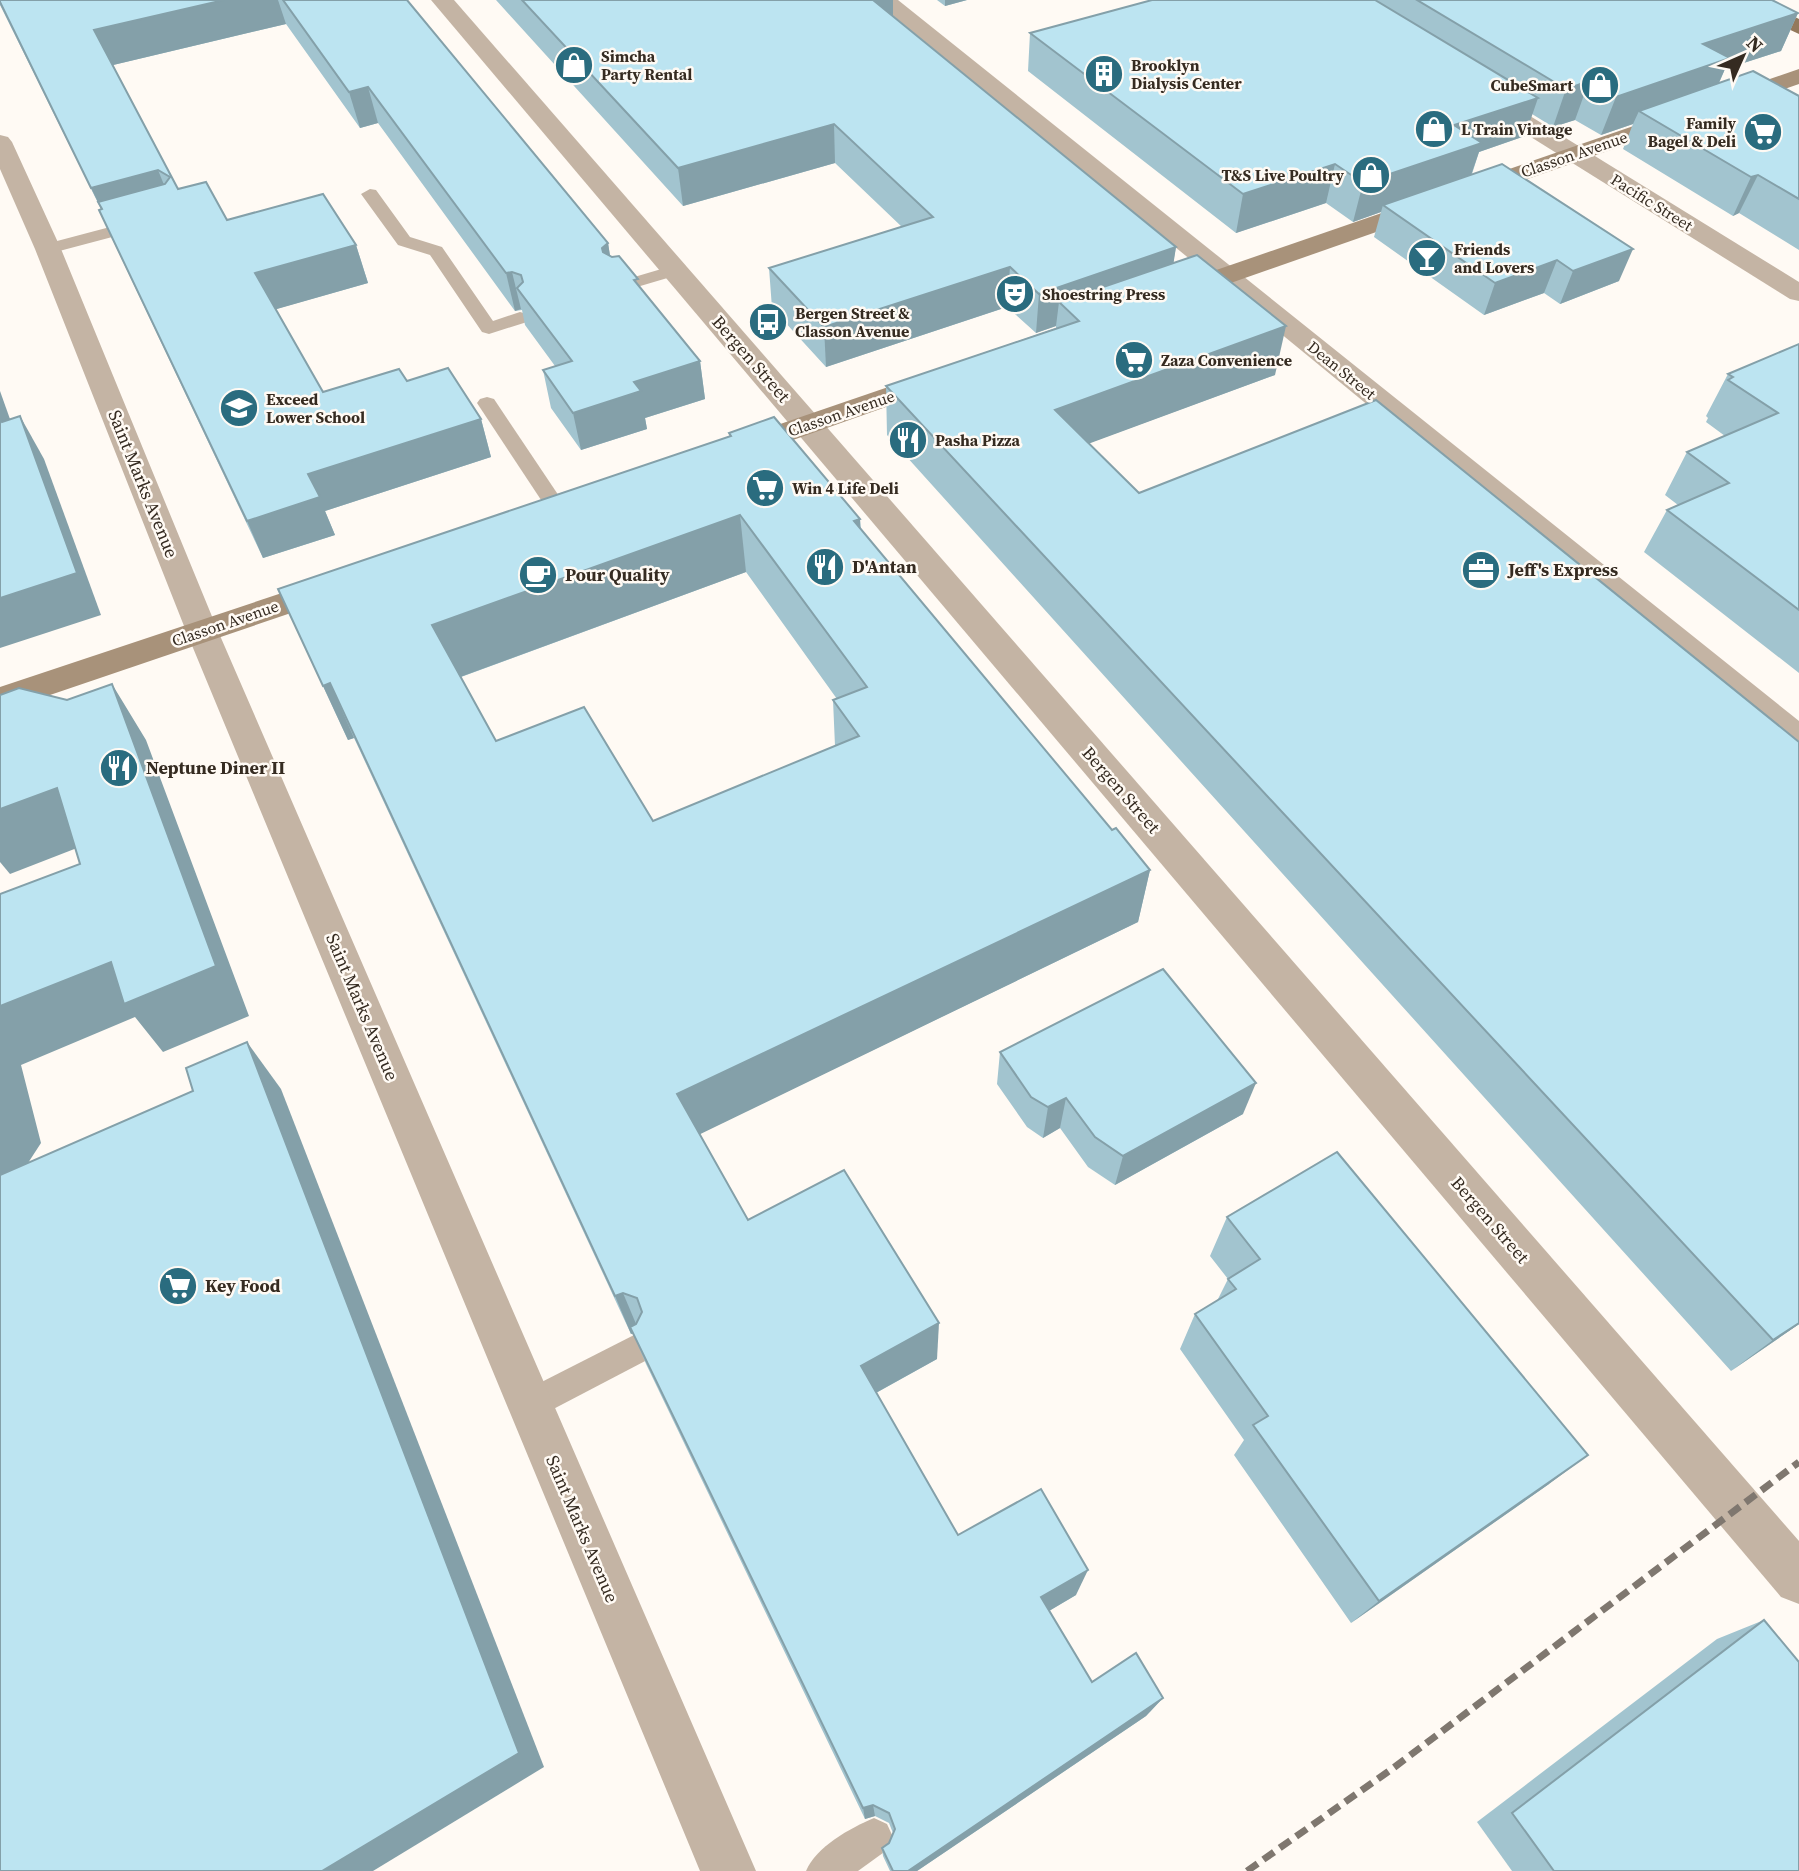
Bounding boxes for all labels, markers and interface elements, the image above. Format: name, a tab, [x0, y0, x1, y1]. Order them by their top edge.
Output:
north arrow	[1708, 21, 1778, 91]
text: N	[1741, 30, 1769, 58]
shop icon: Simcha Party Rental	[553, 44, 595, 86]
place label: Simcha Party Rental	[601, 45, 692, 85]
building icon: Brooklyn Dialysis Center	[1083, 53, 1125, 95]
place label: Brooklyn Dialysis Center	[1131, 54, 1242, 94]
shop icon: CubeSmart	[1579, 64, 1621, 106]
place label: CubeSmart	[1491, 74, 1573, 96]
shop icon: L Train Vintage	[1413, 108, 1455, 150]
supermarket icon: Family Bagel & Deli	[1742, 111, 1784, 153]
place label: Family Bagel & Deli	[1648, 112, 1736, 152]
place label: L Train Vintage	[1461, 118, 1572, 140]
street label: Classon Avenue	[1518, 125, 1630, 183]
shop icon: T&S Live Poultry	[1350, 154, 1392, 196]
place label: T&S Live Poultry	[1222, 164, 1344, 186]
street label: Pacific Street	[1607, 168, 1698, 236]
bar icon: Friends and Lovers	[1406, 237, 1448, 279]
place label: Friends and Lovers	[1454, 238, 1534, 278]
theatre icon: Shoestring Press	[994, 273, 1036, 315]
place label: Shoestring Press	[1042, 283, 1165, 305]
bus stop icon: Bergen Street & Classon Avenue	[747, 301, 789, 343]
place label: Bergen Street & Classon Avenue	[795, 302, 910, 342]
street label: Bergen Street	[707, 310, 796, 408]
street label: Dean Street	[1303, 336, 1381, 405]
supermarket icon: Zaza Convenience	[1113, 339, 1155, 381]
place label: Zaza Convenience	[1161, 349, 1292, 371]
street label: Classon Avenue	[785, 384, 897, 442]
school or university icon: Exceed Lower School	[218, 387, 260, 429]
place label: Exceed Lower School	[266, 388, 365, 428]
street label: Saint Marks Avenue	[102, 406, 185, 562]
restaurant icon: Pasha Pizza	[887, 419, 929, 461]
place label: Pasha Pizza	[935, 429, 1020, 451]
supermarket icon: Win 4 Life Deli	[744, 467, 786, 509]
place label: Win 4 Life Deli	[792, 477, 899, 499]
restaurant icon: D'Antan	[804, 546, 846, 588]
office icon: Jeff's Express	[1460, 549, 1502, 591]
cafe icon: Pour Quality	[517, 554, 559, 596]
place label: D'Antan	[852, 554, 917, 579]
place label: Jeff's Express	[1507, 557, 1618, 582]
place label: Pour Quality	[565, 562, 670, 587]
street label: Classon Avenue	[169, 594, 281, 652]
street label: Bergen Street	[1077, 741, 1166, 839]
restaurant icon: Neptune Diner II	[98, 747, 140, 789]
place label: Neptune Diner II	[146, 755, 285, 780]
street label: Saint Marks Avenue	[320, 929, 405, 1084]
street label: Bergen Street	[1446, 1171, 1535, 1269]
supermarket icon: Key Food	[157, 1265, 199, 1307]
place label: Key Food	[205, 1273, 281, 1298]
street label: Saint Marks Avenue	[540, 1451, 625, 1606]

